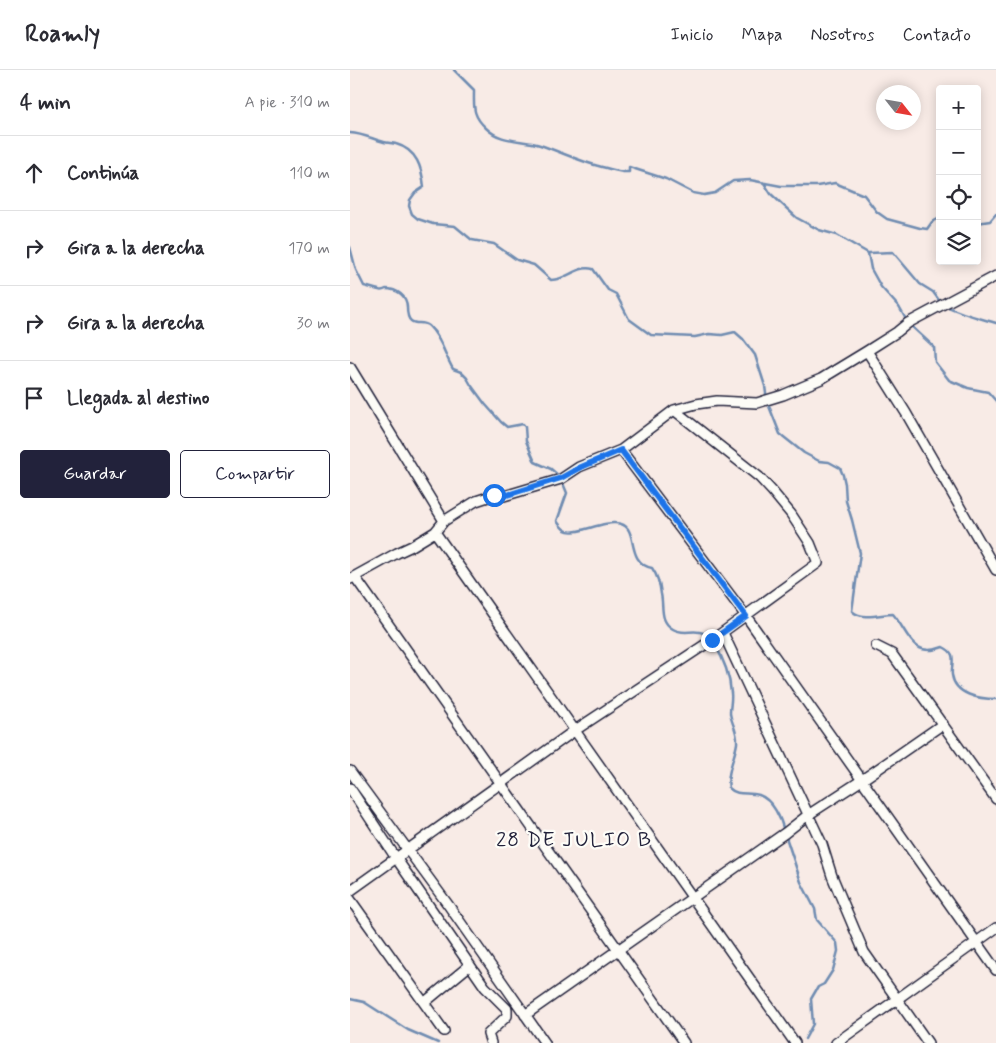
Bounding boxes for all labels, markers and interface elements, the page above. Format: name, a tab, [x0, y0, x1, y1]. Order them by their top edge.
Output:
text: Roamly	[25, 19, 100, 50]
text: Inicio	[671, 23, 713, 47]
text: Mapa	[741, 23, 782, 47]
text: Nosotros	[810, 23, 875, 47]
text: Contacto	[903, 23, 971, 47]
north arrow	[876, 85, 921, 130]
map controls	[936, 85, 981, 265]
button: +	[936, 85, 981, 130]
text: 4 min	[20, 89, 71, 117]
text: A pie · 310 m	[244, 92, 330, 113]
button: −	[936, 130, 981, 175]
icon: ahead	[20, 159, 48, 187]
text: Continúa	[67, 161, 139, 186]
text: 110 m	[289, 163, 330, 184]
button: locate	[936, 175, 981, 220]
button: layers	[936, 220, 981, 265]
icon: right	[20, 234, 48, 262]
text: Gira a la derecha	[67, 236, 205, 261]
text: 170 m	[288, 238, 330, 259]
icon: right	[20, 309, 48, 337]
text: Gira a la derecha	[67, 311, 205, 336]
text: 30 m	[297, 313, 330, 334]
icon: arrive	[20, 384, 48, 412]
text: Llegada al destino	[67, 386, 209, 411]
button: Guardar	[20, 450, 170, 498]
button: Compartir	[180, 450, 330, 498]
route start	[483, 484, 506, 507]
route end	[701, 629, 724, 652]
district label: 28 DE JULIO B	[496, 826, 652, 854]

